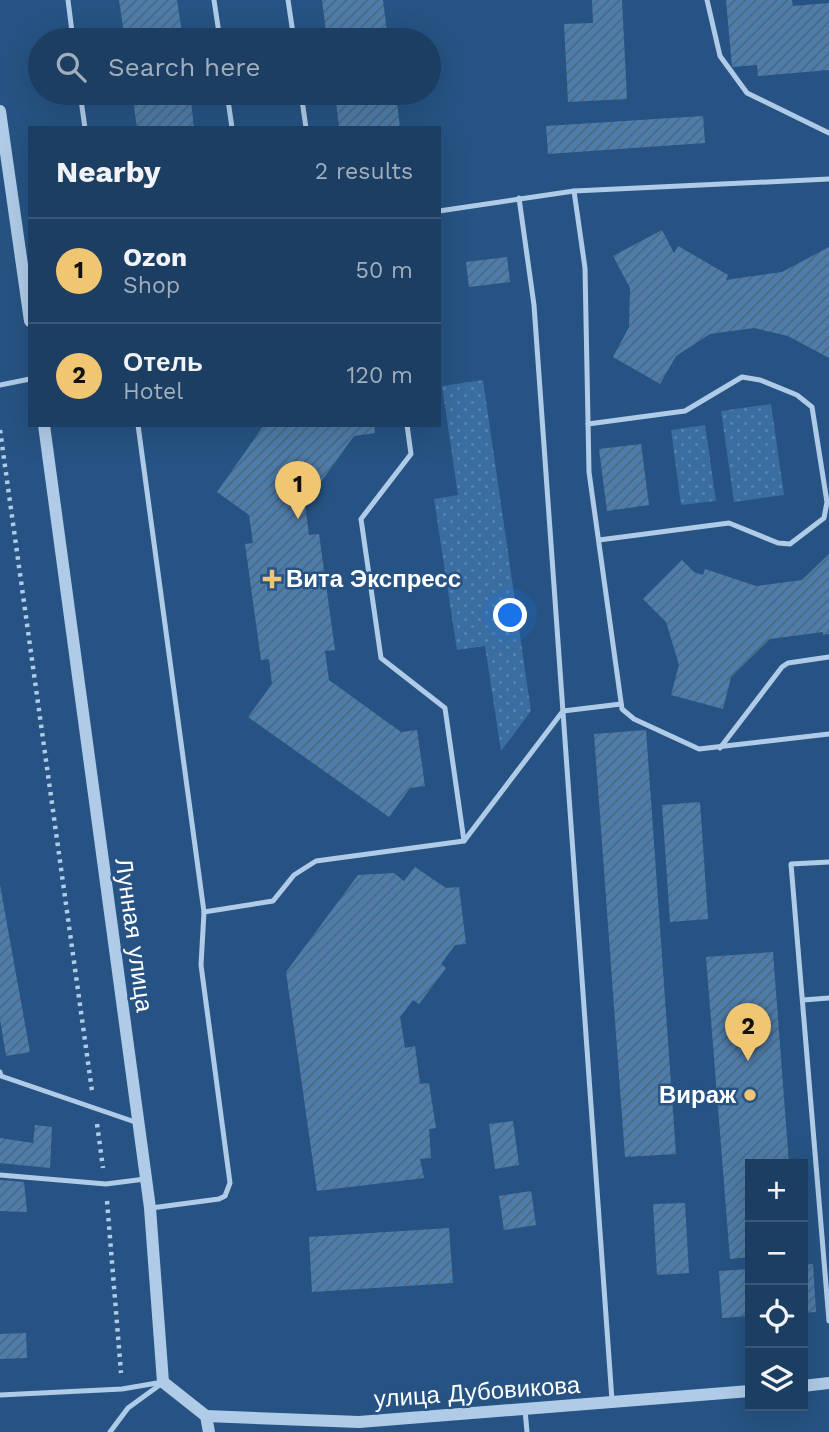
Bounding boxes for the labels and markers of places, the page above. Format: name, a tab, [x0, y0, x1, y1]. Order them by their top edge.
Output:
pin: 1	[275, 461, 321, 519]
place label: Вита Экспресс	[286, 565, 461, 593]
marker: Вита Экспресс	[264, 571, 280, 587]
pin: 2	[725, 1003, 771, 1061]
place label: Вираж	[659, 1081, 737, 1109]
marker: Вираж	[742, 1087, 758, 1103]

